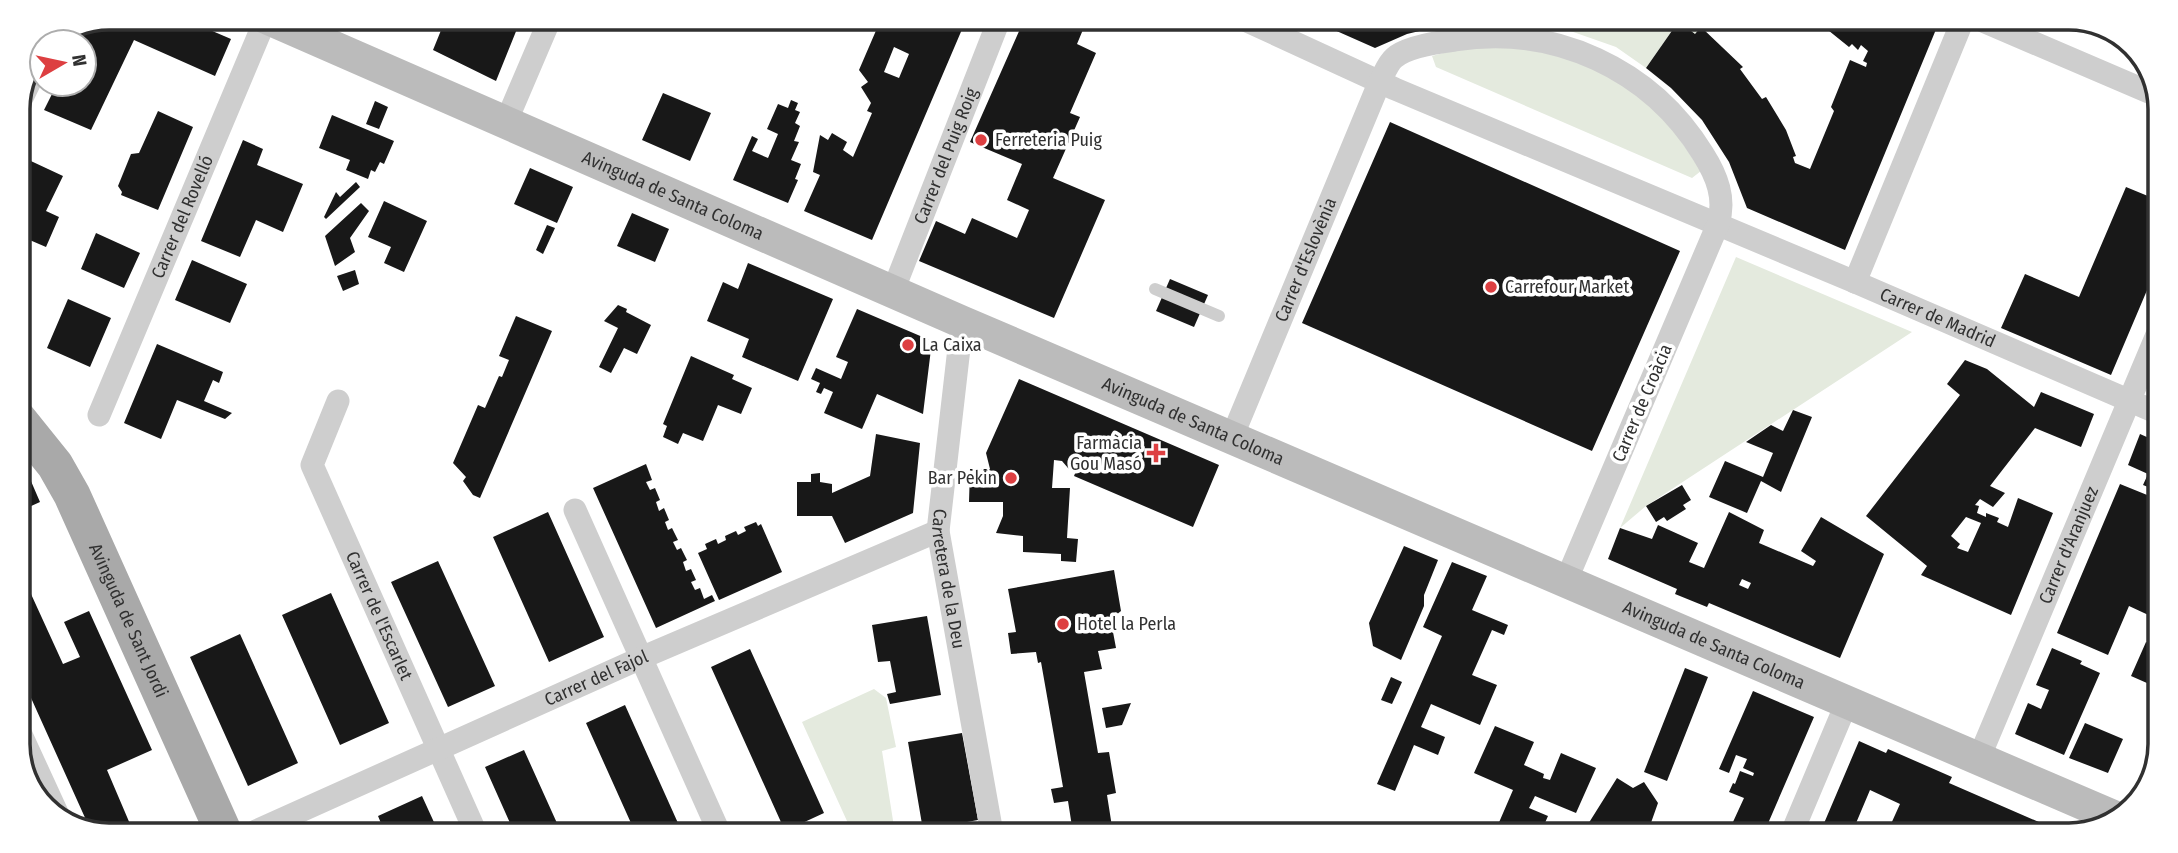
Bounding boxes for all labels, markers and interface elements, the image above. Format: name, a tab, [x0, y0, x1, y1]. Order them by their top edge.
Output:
north arrow	[28, 28, 98, 98]
text: N	[67, 53, 92, 68]
street label: Carrer del Puig Roig	[909, 84, 983, 227]
place label: Ferreteria Puig	[995, 129, 1102, 151]
marker: Ferreteria Puig	[973, 132, 989, 148]
street label: Avinguda de Santa Coloma	[579, 146, 767, 245]
street label: Carrer del Rovelló	[147, 152, 218, 282]
street label: Carrer d'Eslovènia	[1270, 194, 1341, 325]
place label: Carrefour Market	[1505, 276, 1629, 298]
marker: Carrefour Market	[1483, 279, 1499, 295]
street label: Carrer de Madrid	[1876, 283, 1999, 352]
place label: La Caixa	[922, 334, 982, 356]
marker: La Caixa	[900, 337, 916, 353]
street label: Carrer de Croàcia	[1607, 341, 1677, 465]
street label: Avinguda de Santa Coloma	[1099, 372, 1288, 470]
place label: Farmàcia Gou Masó	[1070, 432, 1142, 475]
marker: Farmàcia Gou Masó	[1148, 445, 1164, 461]
place label: Bar Pekin	[928, 467, 997, 489]
marker: Bar Pekin	[1003, 470, 1019, 486]
street label: Carrer d'Aranjuez	[2034, 483, 2103, 607]
street label: Carretera de la Deu	[927, 508, 970, 650]
street label: Avinguda de Sant Jordi	[84, 540, 173, 701]
street label: Carrer de l'Escarlet	[341, 548, 417, 683]
street label: Avinguda de Santa Coloma	[1620, 596, 1808, 694]
place label: Hotel la Perla	[1077, 613, 1176, 635]
marker: Hotel la Perla	[1055, 616, 1071, 632]
street label: Carrer del Fajol	[541, 645, 651, 711]

